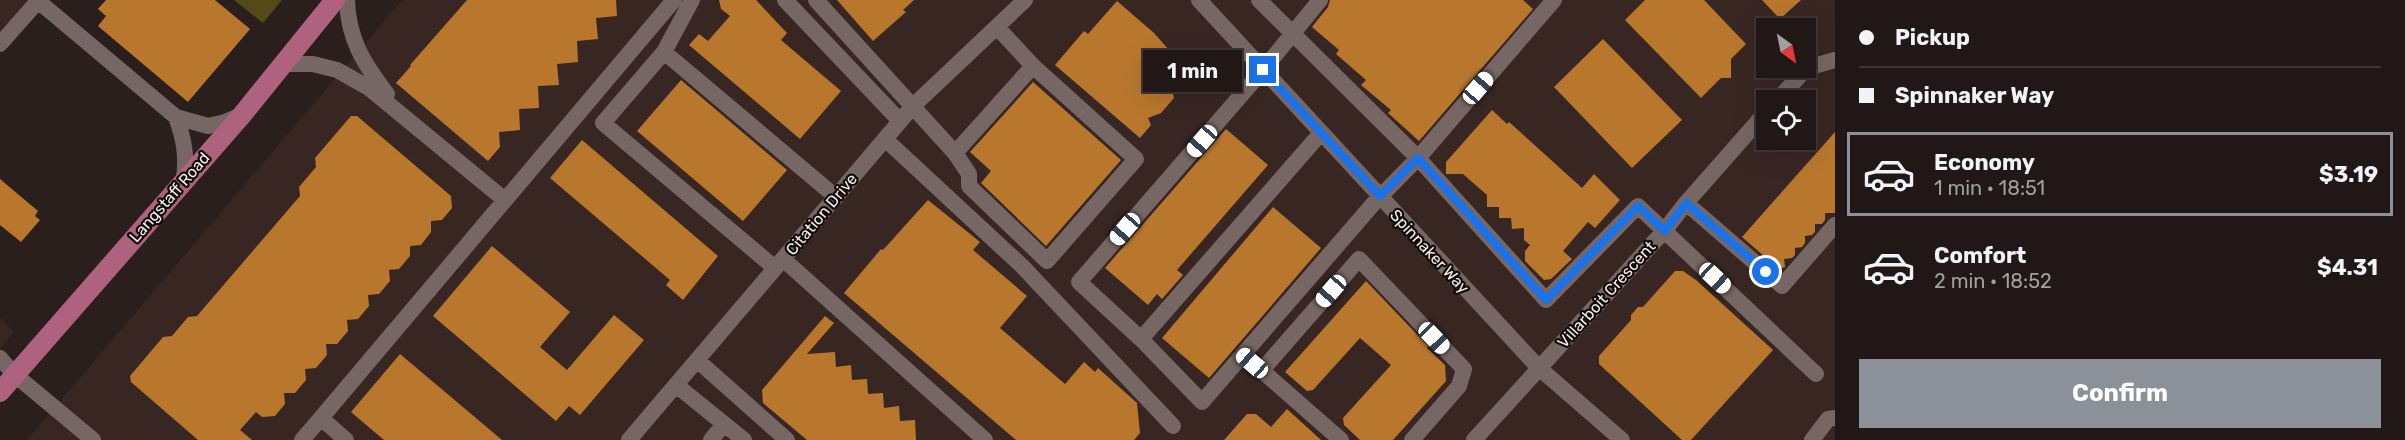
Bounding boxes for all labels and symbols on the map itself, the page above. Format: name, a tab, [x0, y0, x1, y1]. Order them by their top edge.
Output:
north arrow	[1756, 18, 1816, 78]
callout: 1 min	[1143, 49, 1242, 91]
route end	[1249, 56, 1276, 83]
car	[1459, 69, 1497, 107]
car	[1183, 122, 1221, 160]
street label: Langstaff Road	[125, 149, 214, 246]
street label: Citation Drive	[782, 170, 861, 259]
street label: Spinnaker Way	[1386, 205, 1473, 297]
car	[1106, 210, 1144, 248]
street label: Villarboit Crescent	[1553, 237, 1659, 352]
route start	[1752, 258, 1779, 285]
car	[1696, 259, 1734, 297]
car	[1312, 272, 1350, 310]
car	[1415, 319, 1453, 357]
car	[1233, 344, 1271, 382]

